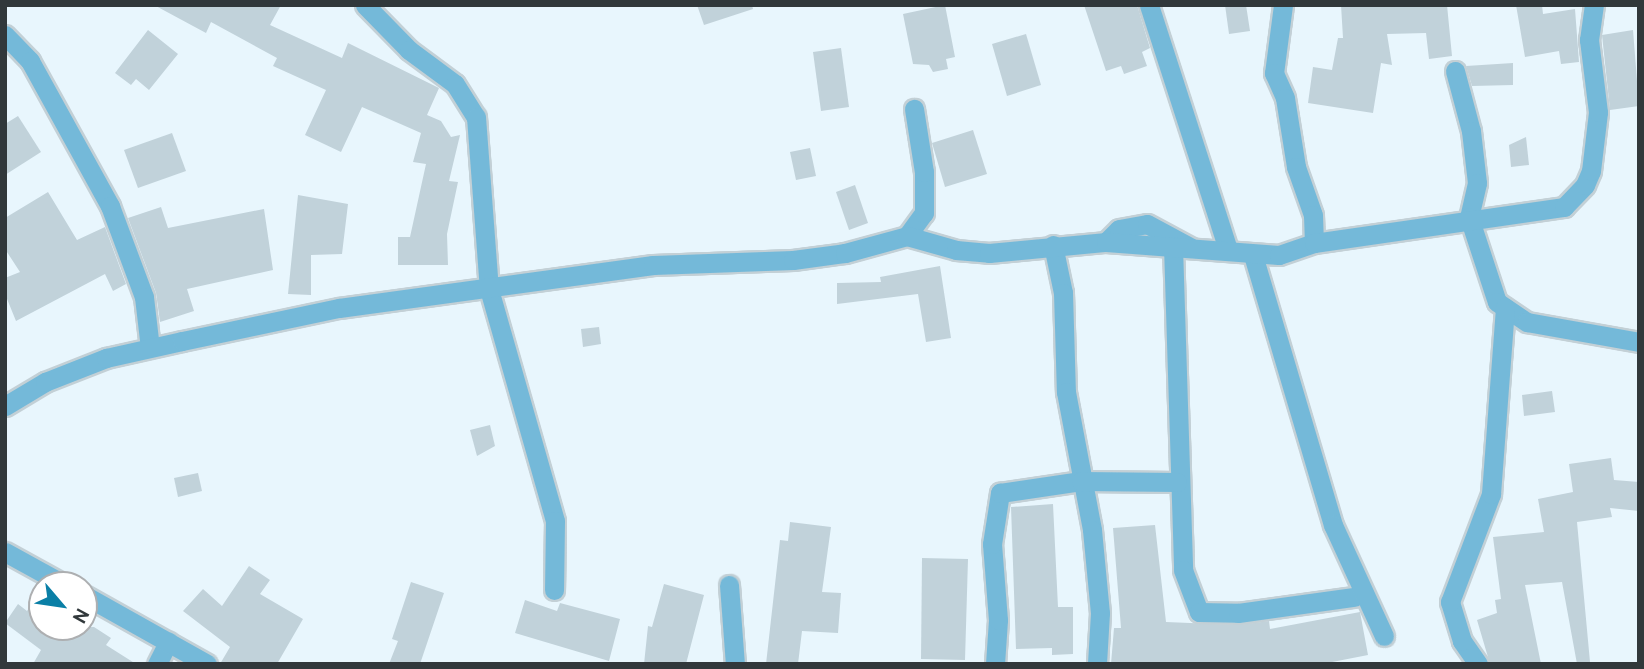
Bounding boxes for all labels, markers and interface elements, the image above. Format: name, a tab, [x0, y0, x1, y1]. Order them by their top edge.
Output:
north arrow	[28, 571, 98, 641]
text: N	[66, 603, 93, 627]

